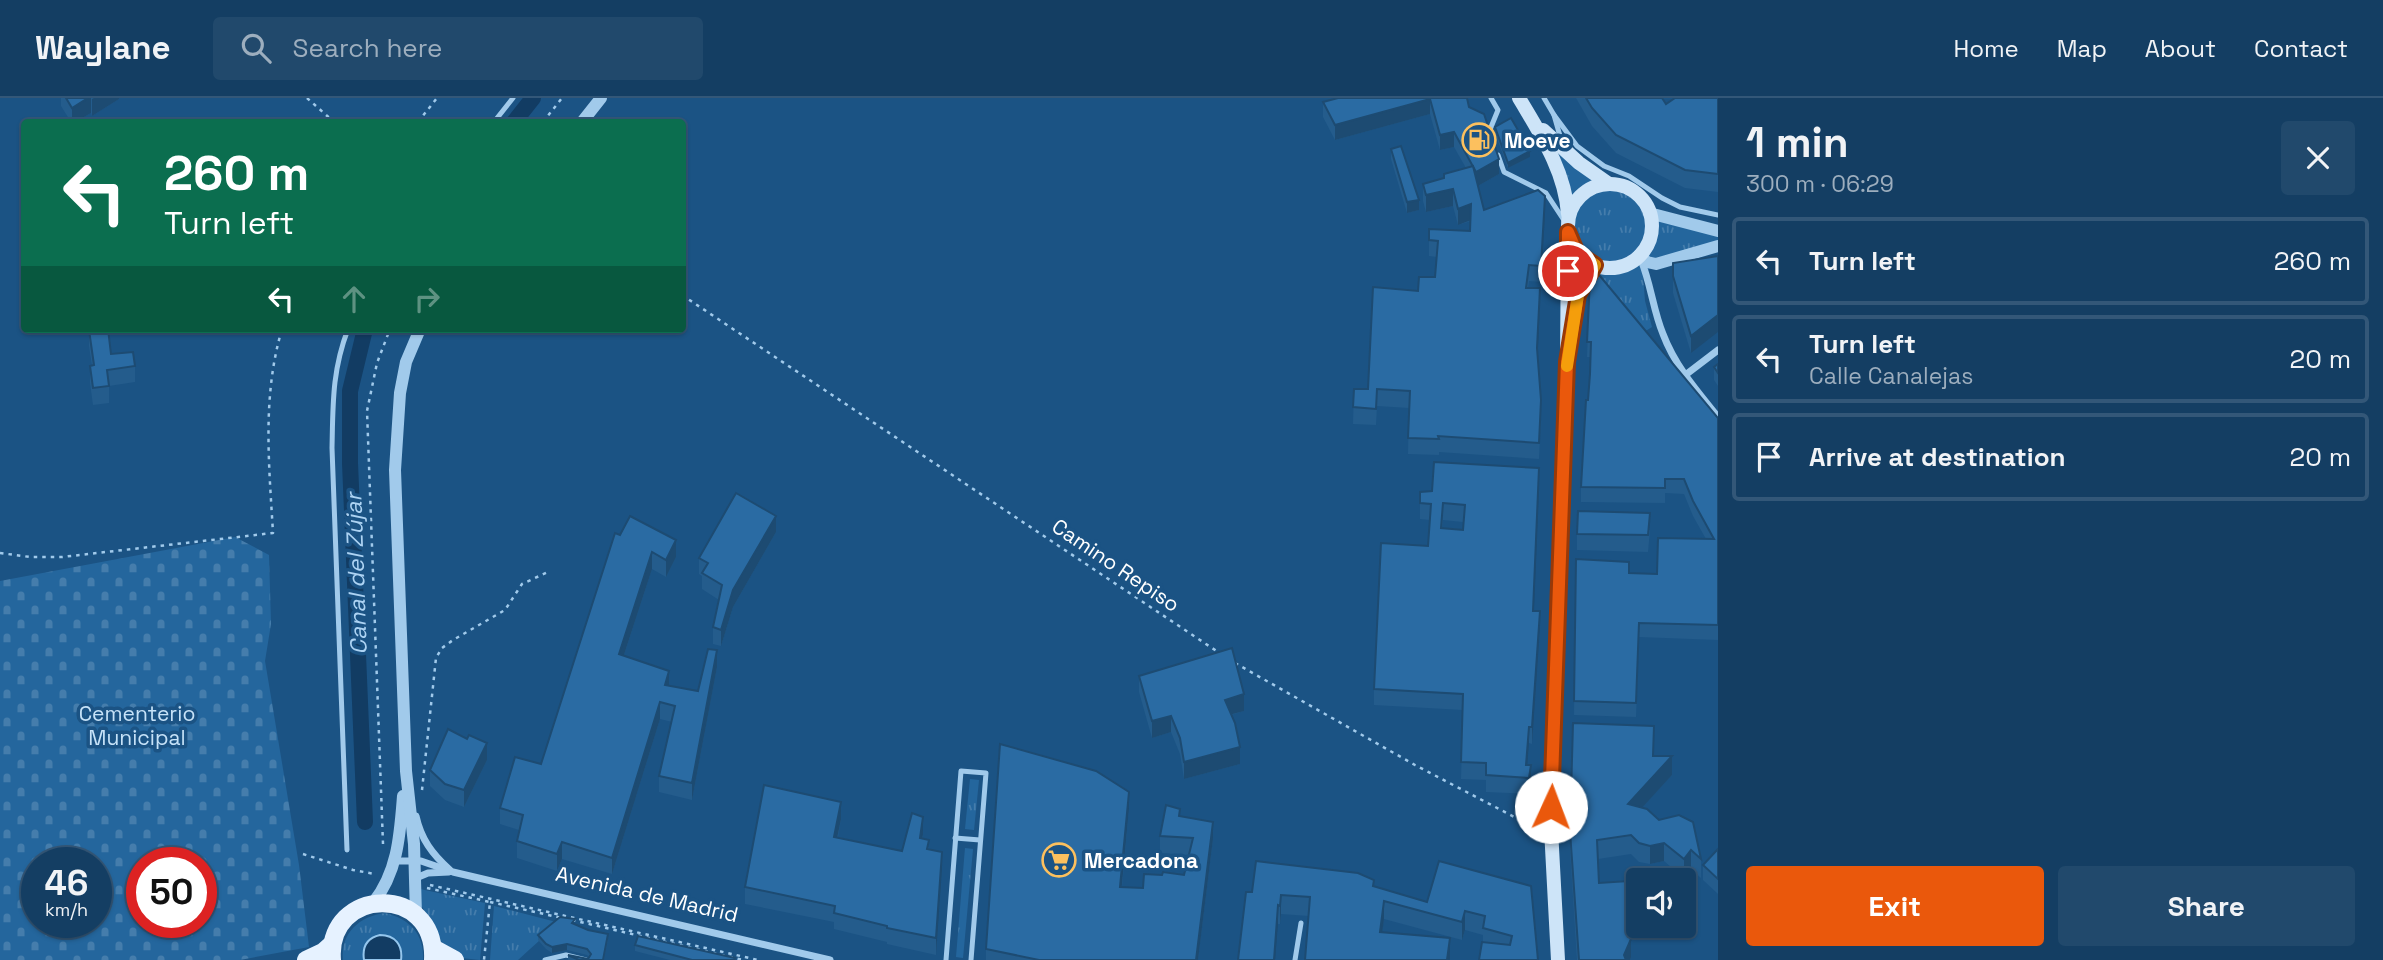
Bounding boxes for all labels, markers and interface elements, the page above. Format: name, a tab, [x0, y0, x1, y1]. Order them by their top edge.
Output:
search box	[213, 17, 703, 80]
text: Waylane	[35, 27, 171, 69]
icon: search	[237, 29, 275, 67]
text: Search here	[293, 31, 442, 65]
text: Home	[1953, 33, 2019, 64]
text: Map	[2057, 33, 2107, 64]
text: About	[2145, 33, 2216, 64]
text: Contact	[2254, 33, 2348, 64]
text: 1 min	[1746, 116, 1849, 169]
fuel station icon: Moeve	[1460, 121, 1498, 159]
button: close	[2281, 121, 2355, 195]
place label: Moeve	[1504, 127, 1571, 154]
text: 260 m	[164, 142, 309, 204]
icon: left	[49, 147, 140, 238]
text: 300 m · 06:29	[1746, 169, 1894, 199]
text: Turn left	[164, 203, 294, 243]
pin	[1538, 241, 1598, 301]
icon: left	[1750, 242, 1788, 280]
text: Turn left	[1809, 244, 1916, 278]
text: 260 m	[2274, 244, 2351, 278]
icon: arrive	[1549, 252, 1587, 290]
icon: left	[262, 280, 300, 318]
icon: ahead	[335, 280, 373, 318]
icon: right	[408, 280, 446, 318]
text: Turn left	[1809, 327, 1916, 361]
icon: left	[1750, 340, 1788, 378]
text: 20 m	[2290, 342, 2351, 376]
text: Calle Canalejas	[1809, 361, 1973, 391]
icon: arrive	[1750, 438, 1788, 476]
text: Arrive at destination	[1809, 440, 2066, 474]
text: 20 m	[2290, 440, 2351, 474]
water label: Canal del Zújar	[338, 490, 374, 655]
street label: Camino Repiso	[1047, 512, 1185, 618]
park label: Cementerio Municipal	[79, 700, 195, 751]
position arrow	[1514, 770, 1588, 844]
supermarket icon: Mercadona	[1040, 841, 1078, 879]
speed limit sign: 50	[126, 847, 217, 938]
place label: Mercadona	[1084, 847, 1198, 874]
street label: Avenida de Madrid	[553, 860, 741, 928]
text: 46	[45, 861, 88, 905]
button: Exit	[1746, 866, 2044, 946]
button: Share	[2058, 866, 2355, 946]
map controls	[1626, 868, 1696, 938]
button: sound	[1626, 868, 1696, 938]
text: km/h	[45, 898, 88, 921]

